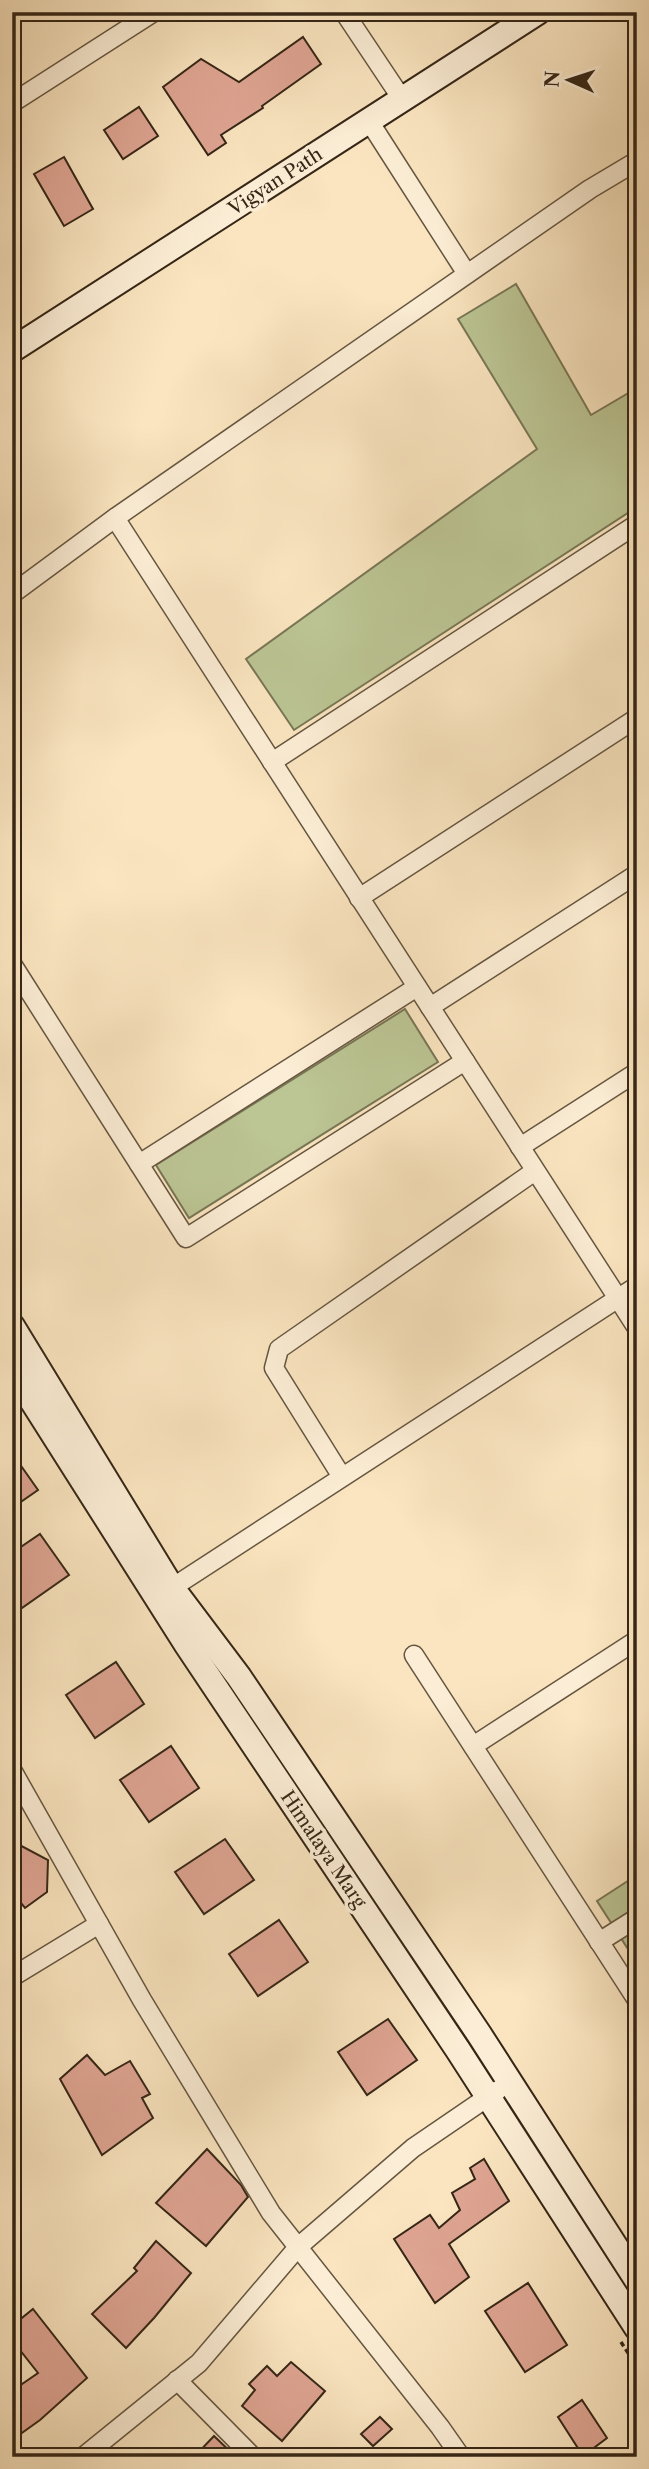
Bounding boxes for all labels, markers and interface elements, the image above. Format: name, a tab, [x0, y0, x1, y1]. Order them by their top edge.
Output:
north arrow	[534, 46, 604, 116]
text: N	[541, 70, 564, 88]
street label: Vigyan Path	[223, 142, 327, 221]
street label: Himalaya Marg	[276, 1786, 372, 1913]

